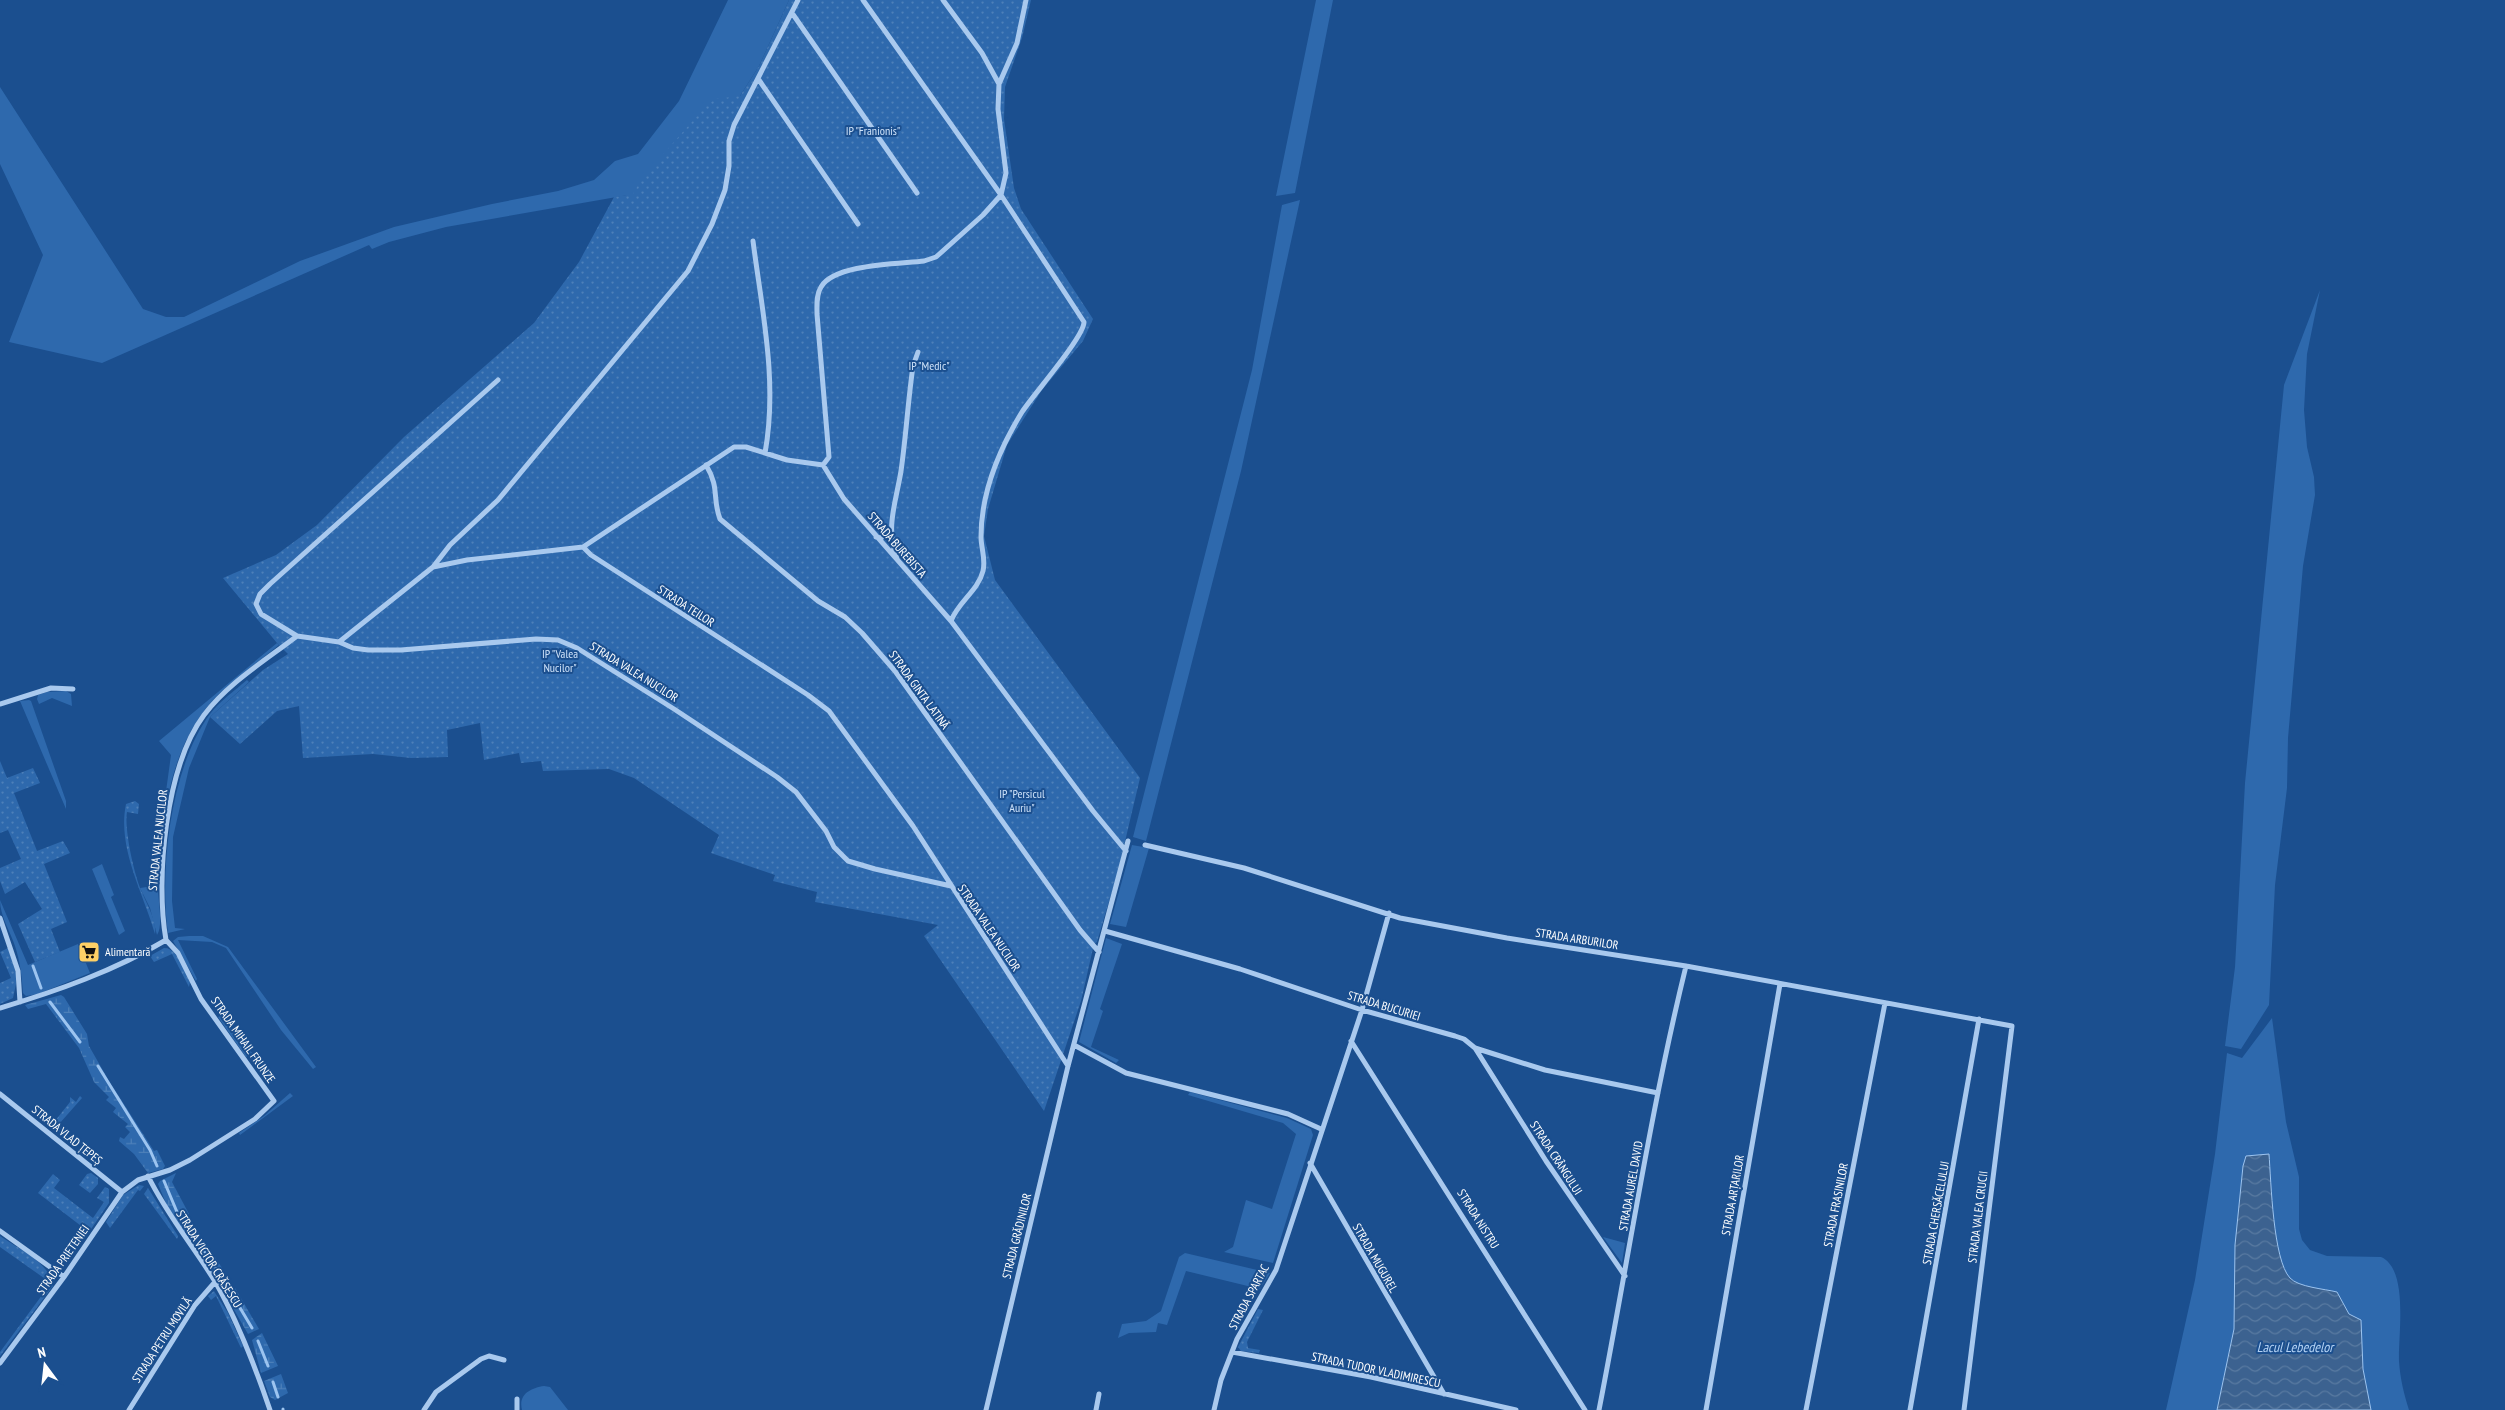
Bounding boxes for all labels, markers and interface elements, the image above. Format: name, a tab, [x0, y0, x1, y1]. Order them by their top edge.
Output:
park label: IP "Franionis"	[846, 123, 900, 138]
park label: IP "Medic"	[908, 358, 950, 373]
street label: STRADA BUREBISTA	[865, 509, 930, 581]
street label: STRADA TEILOR	[655, 582, 718, 630]
street label: STRADA VALEA NUCILOR	[587, 638, 682, 705]
park label: IP "Valea Nucilor"	[542, 646, 578, 675]
street label: STRADA GINTA LATINĂ	[886, 647, 953, 732]
park label: IP "Persicul Auriu"	[999, 786, 1045, 815]
street label: STRADA VALEA NUCILOR	[145, 788, 170, 891]
street label: STRADA VALEA NUCILOR	[955, 881, 1024, 974]
street label: STRADA ARBURILOR	[1535, 925, 1620, 953]
supermarket icon: Alimentară	[77, 940, 101, 964]
place label: Alimentară	[105, 944, 151, 959]
street label: STRADA BUCURIEI	[1346, 987, 1423, 1024]
street label: STRADA MIHAIL FRUNZE	[208, 994, 279, 1086]
street label: STRADA VLAD ȚEPEȘ	[29, 1102, 106, 1168]
street label: STRADA CRÂNGULUI	[1527, 1118, 1586, 1197]
street label: STRADA AUREL DAVID	[1615, 1140, 1646, 1232]
street label: STRADA ARȚARILOR	[1718, 1153, 1747, 1236]
street label: STRADA CHERSĂCELULUI	[1919, 1160, 1952, 1266]
street label: STRADA FRASINILOR	[1820, 1161, 1851, 1248]
street label: STRADA VALEA CRUCII	[1964, 1170, 1991, 1264]
street label: STRADA NISTRU	[1454, 1186, 1503, 1251]
street label: STRADA GRĂDINILOR	[999, 1191, 1034, 1280]
street label: STRADA VICTOR CRĂSESCU	[173, 1207, 246, 1310]
street label: STRADA MUGUREL	[1350, 1220, 1401, 1295]
street label: STRADA PRIETENIEI	[33, 1222, 92, 1298]
street label: STRADA SPARTAC	[1225, 1261, 1272, 1332]
street label: STRADA PETRU MOVILĂ	[128, 1294, 195, 1385]
water label: Lacul Lebedelor	[2257, 1338, 2335, 1356]
north arrow	[20, 1340, 70, 1390]
text: N	[36, 1343, 48, 1362]
street label: STRADA TUDOR VLADIMIRESCU	[1310, 1349, 1442, 1391]

